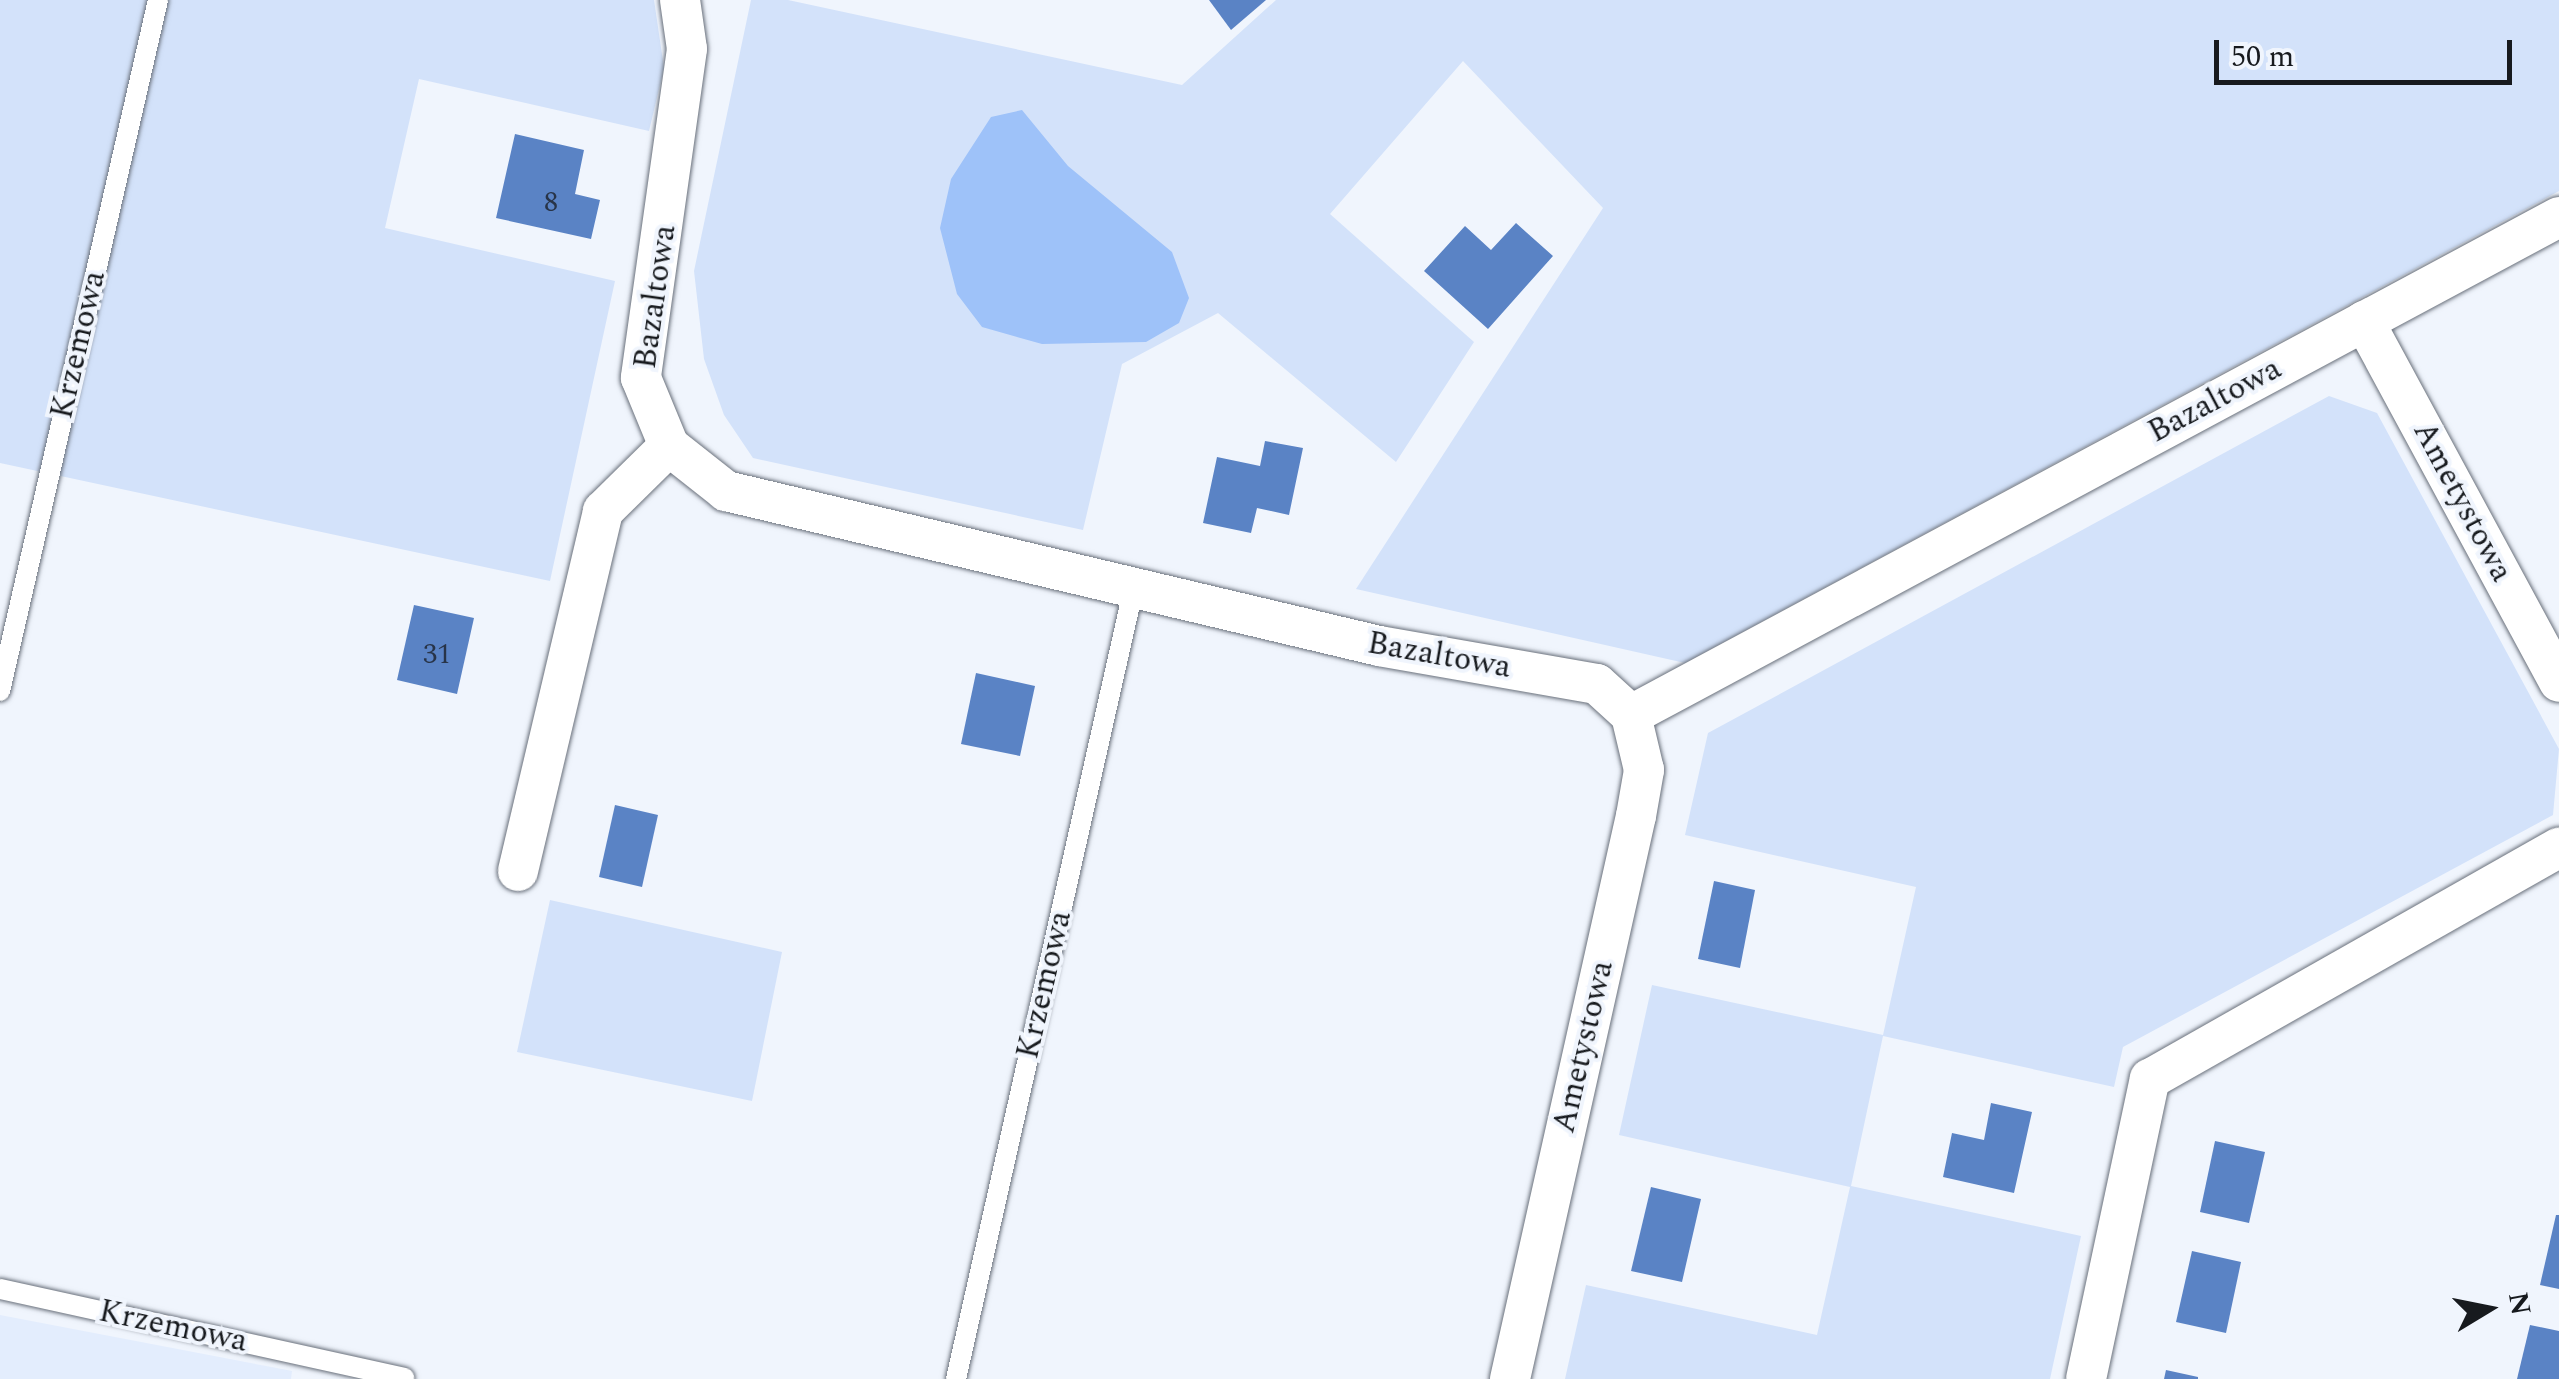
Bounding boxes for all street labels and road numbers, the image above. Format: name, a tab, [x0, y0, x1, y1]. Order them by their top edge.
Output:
street label: Bazaltowa	[627, 223, 685, 371]
street label: Krzemowa	[43, 267, 115, 423]
street label: Bazaltowa	[2142, 350, 2288, 452]
street label: Ametystowa	[2404, 415, 2520, 589]
street label: Bazaltowa	[1364, 624, 1514, 688]
street label: Krzemowa	[1009, 907, 1081, 1063]
street label: Ametystowa	[1546, 957, 1622, 1137]
street label: Krzemowa	[95, 1293, 251, 1361]

